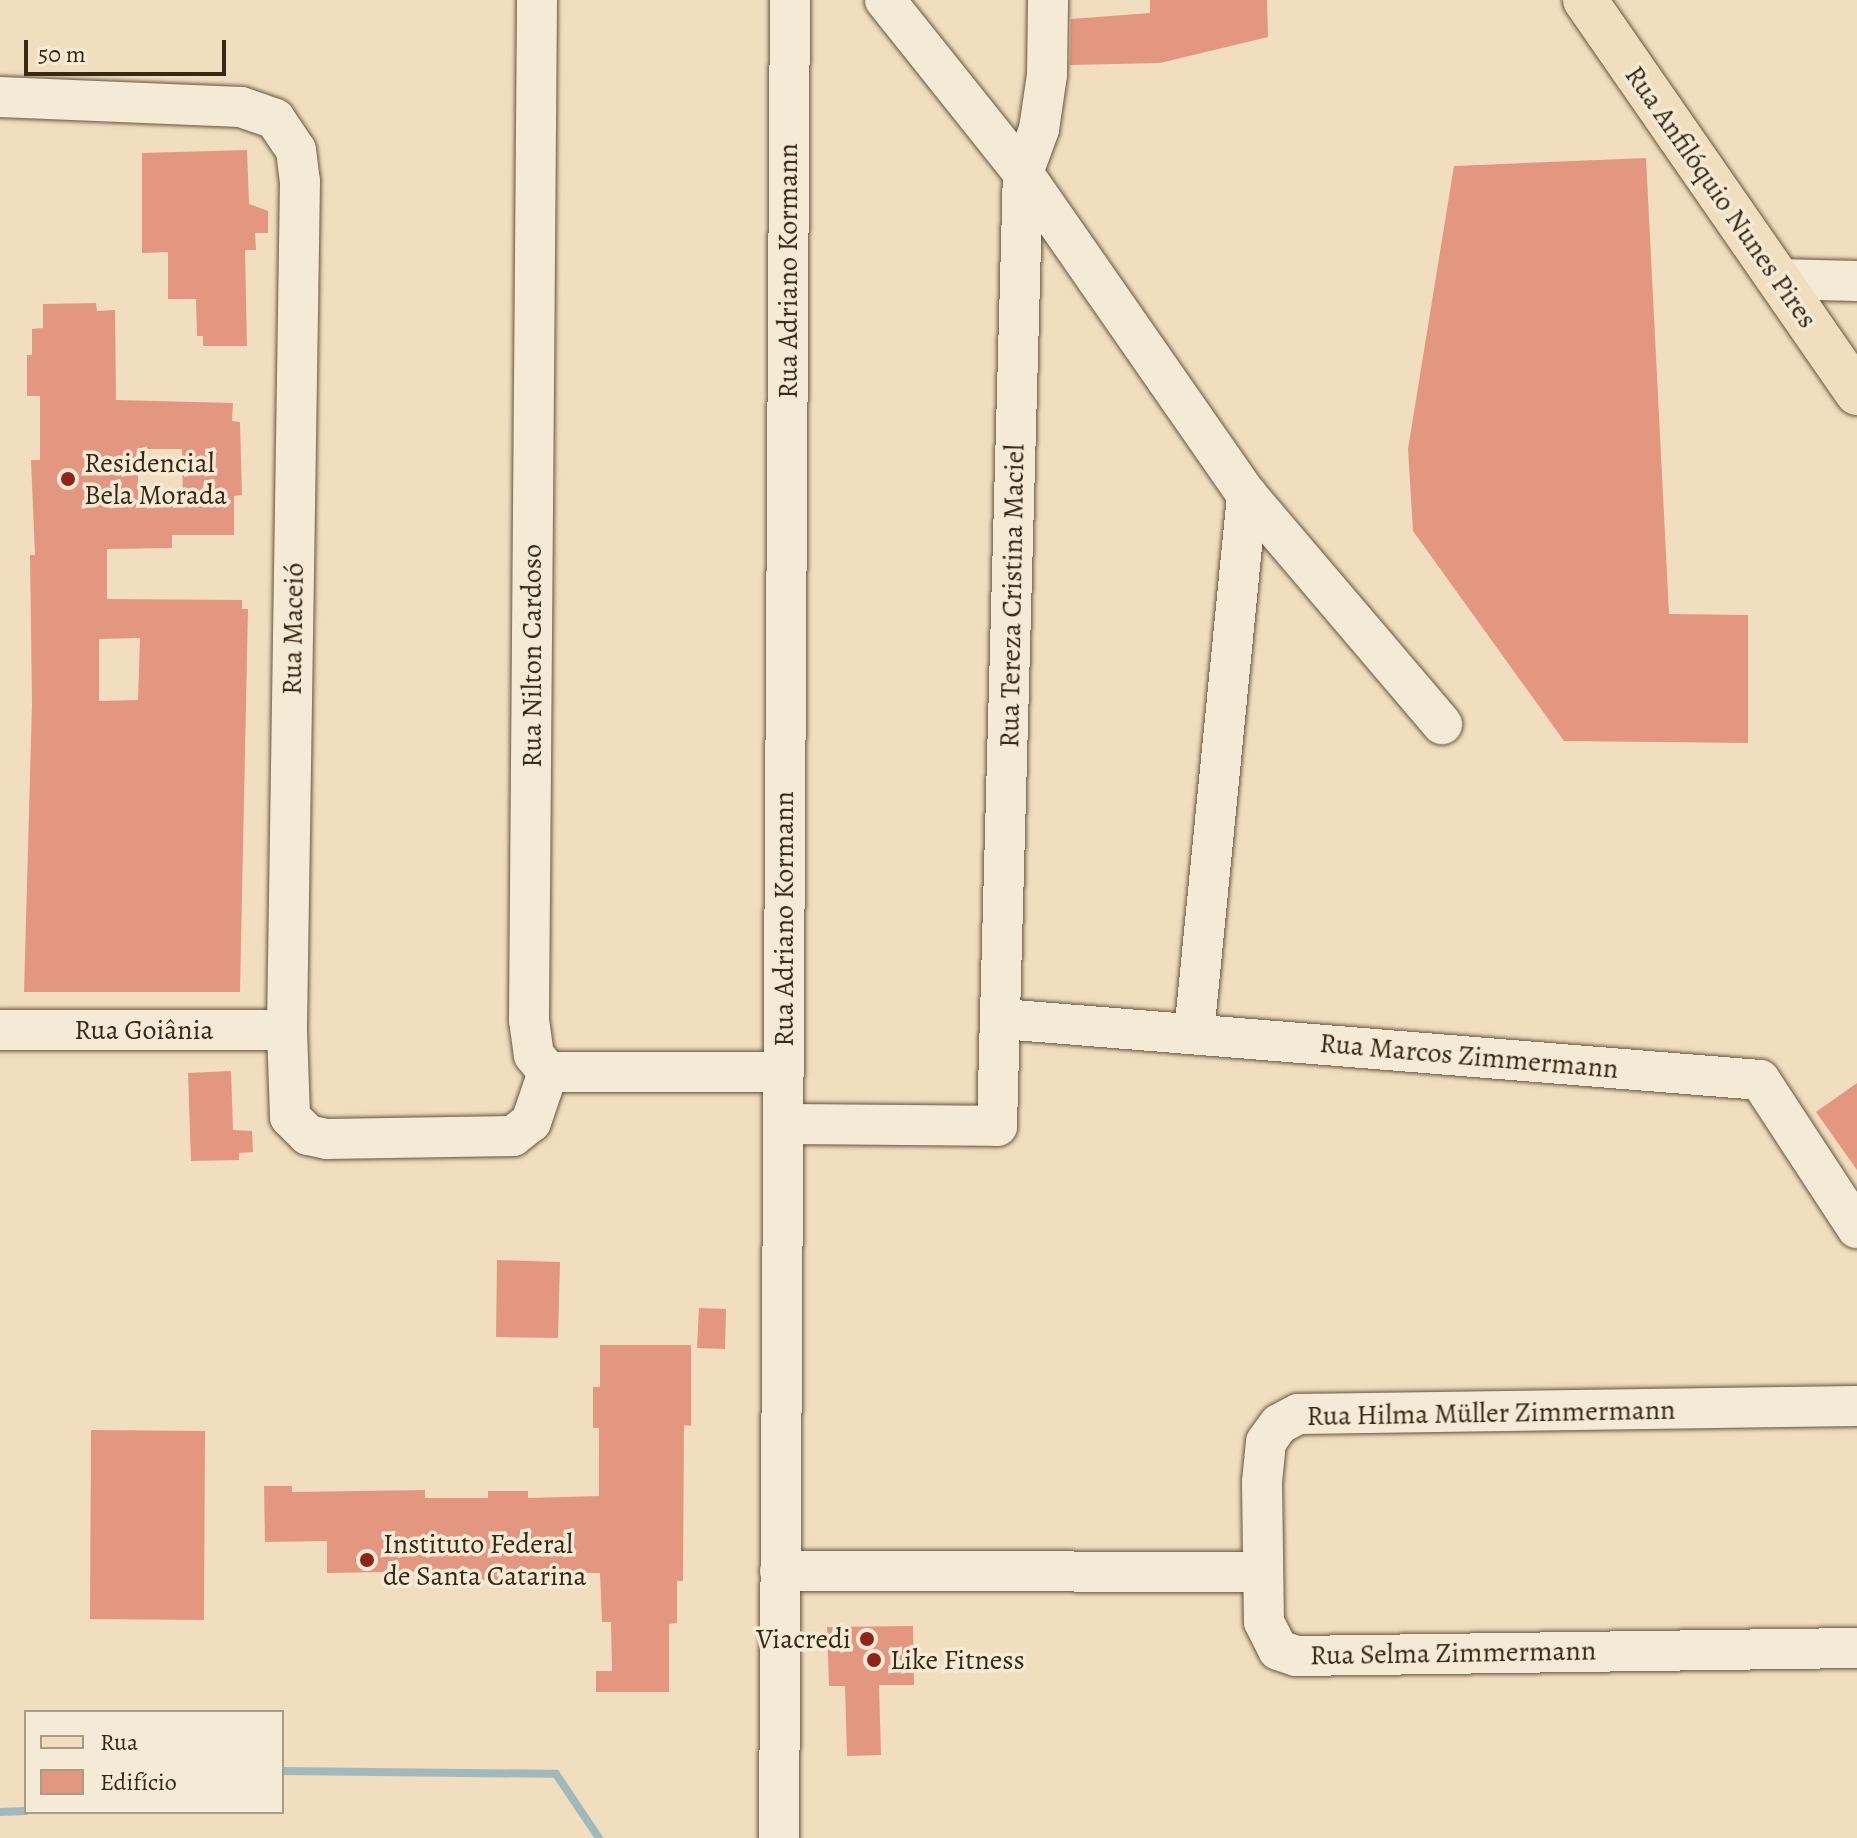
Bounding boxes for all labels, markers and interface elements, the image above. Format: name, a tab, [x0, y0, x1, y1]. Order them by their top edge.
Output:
scale bar	[28, 24, 230, 74]
text: 50 m	[38, 38, 86, 70]
street label: Rua Anfilóquio Nunes Pires	[1618, 59, 1824, 335]
street label: Rua Adriano Kormann	[771, 143, 805, 399]
street label: Rua Tereza Cristina Maciel	[993, 444, 1031, 748]
place label: Residencial Bela Morada	[84, 446, 227, 512]
marker: Residencial Bela Morada	[59, 470, 77, 488]
street label: Rua Nilton Cardoso	[515, 544, 549, 768]
street label: Rua Maceió	[275, 563, 311, 695]
street label: Rua Adriano Kormann	[767, 791, 801, 1047]
street label: Rua Goiânia	[74, 1013, 214, 1047]
street label: Rua Marcos Zimmermann	[1318, 1026, 1620, 1086]
street label: Rua Hilma Müller Zimmermann	[1306, 1393, 1676, 1433]
place label: Instituto Federal de Santa Catarina	[383, 1527, 587, 1593]
marker: Instituto Federal de Santa Catarina	[358, 1551, 376, 1569]
place label: Viacredi	[756, 1622, 851, 1656]
marker: Viacredi	[858, 1630, 876, 1648]
street label: Rua Selma Zimmermann	[1310, 1634, 1596, 1672]
place label: Like Fitness	[890, 1643, 1025, 1677]
marker: Like Fitness	[865, 1651, 883, 1669]
legend	[24, 1710, 284, 1814]
text: Rua	[100, 1726, 138, 1758]
text: Edifício	[100, 1766, 177, 1798]

